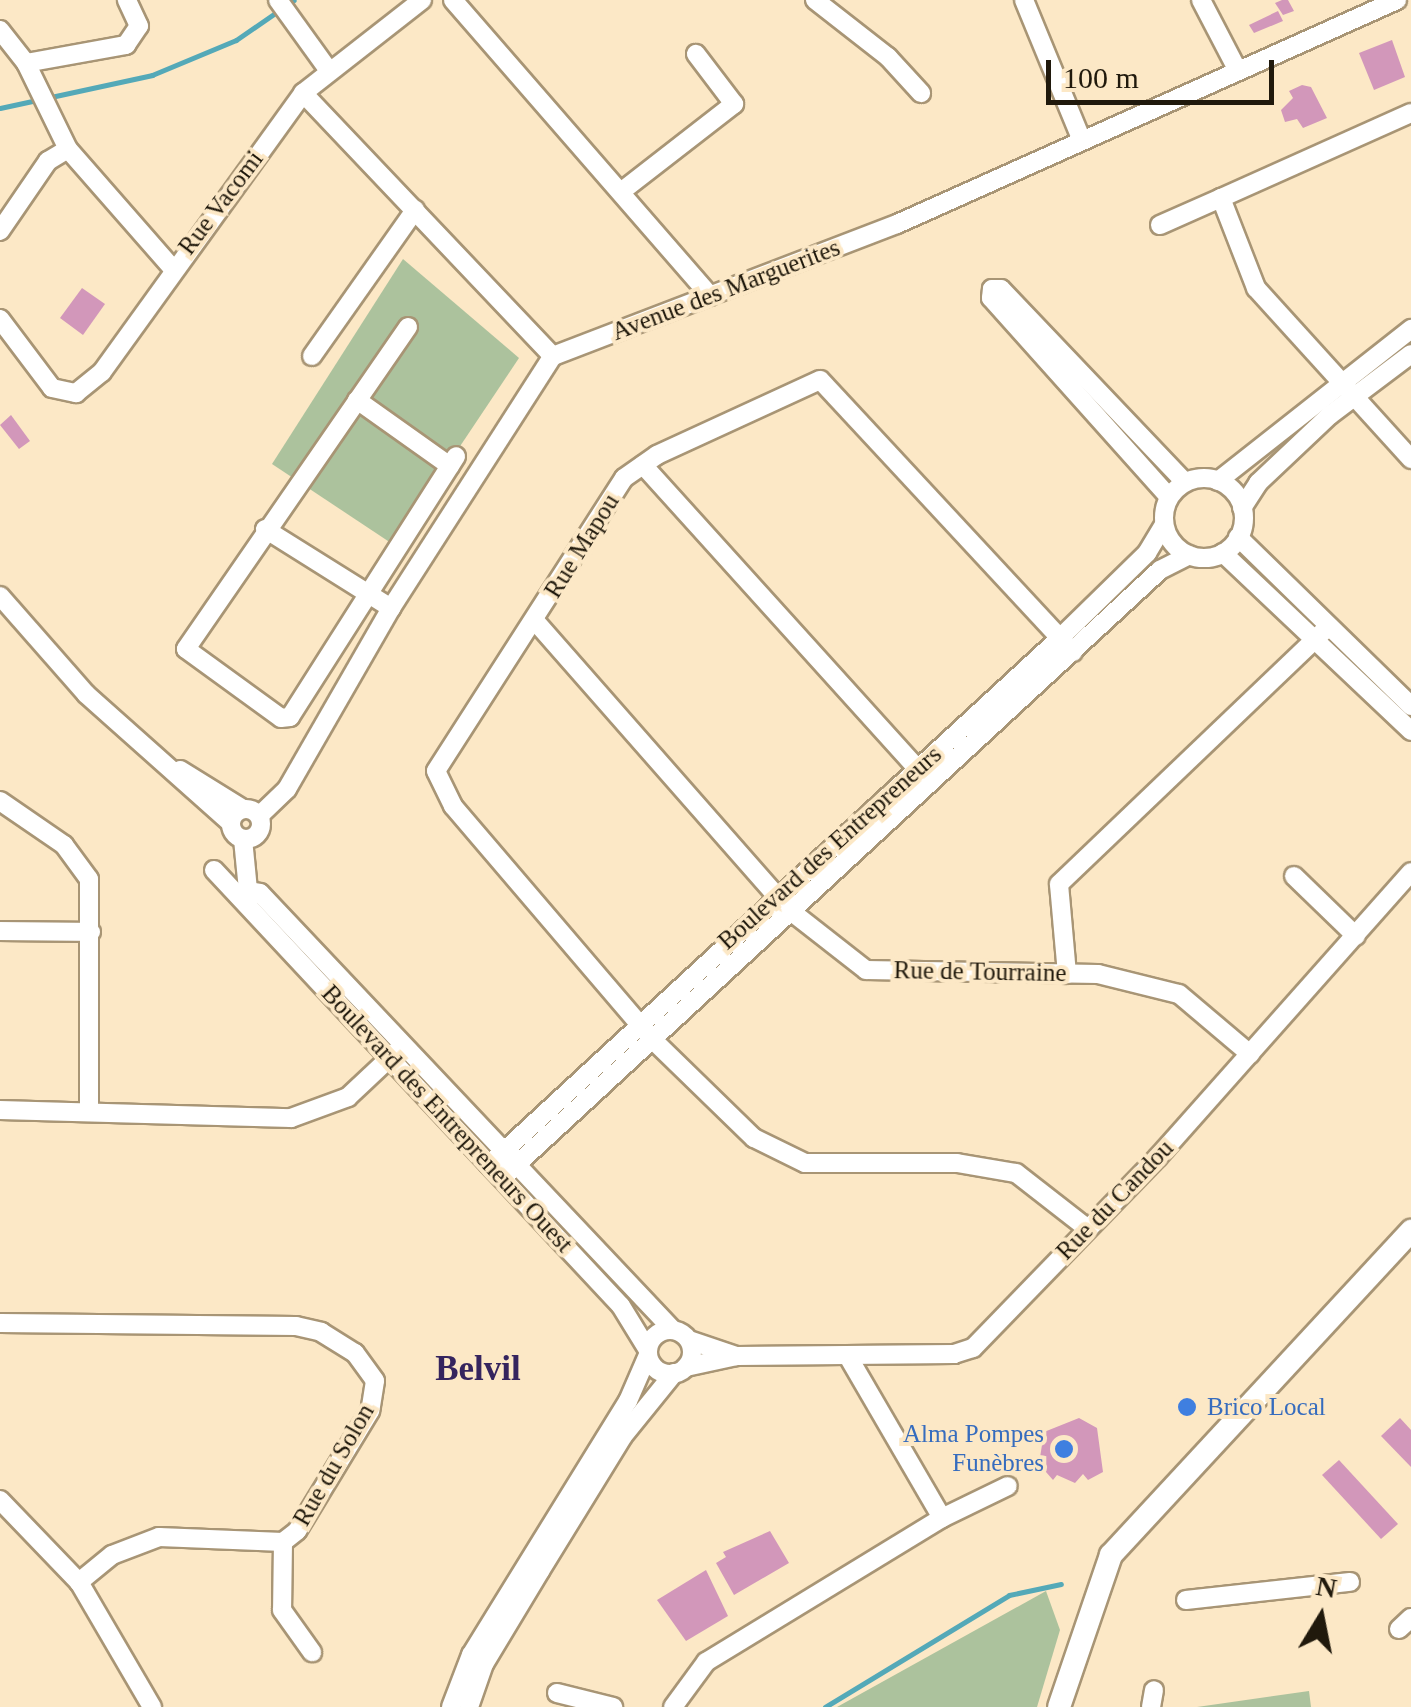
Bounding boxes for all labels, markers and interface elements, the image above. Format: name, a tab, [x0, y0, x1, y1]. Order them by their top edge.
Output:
scale bar	[1051, 40, 1278, 102]
text: 100 m	[1063, 61, 1139, 94]
street label: Rue Vacomi	[172, 145, 270, 261]
street label: Avenue des Marguerites	[608, 233, 844, 347]
street label: Rue Mapou	[538, 488, 626, 604]
street label: Boulevard des Entrepreneurs	[712, 740, 948, 956]
street label: Rue de Tourraine	[893, 955, 1067, 989]
street label: Boulevard des Entrepreneurs Ouest	[315, 979, 579, 1259]
street label: Rue du Candou	[1050, 1134, 1180, 1266]
district label: Belvil	[435, 1348, 521, 1390]
place label: Brico Local	[1207, 1392, 1326, 1422]
marker: Brico Local	[1176, 1396, 1198, 1418]
street label: Rue du Solon	[287, 1399, 381, 1531]
place label: Alma Pompes Funèbres	[903, 1420, 1044, 1479]
marker: Alma Pompes Funèbres	[1053, 1438, 1075, 1460]
north arrow	[1271, 1567, 1371, 1667]
text: N	[1314, 1570, 1339, 1604]

